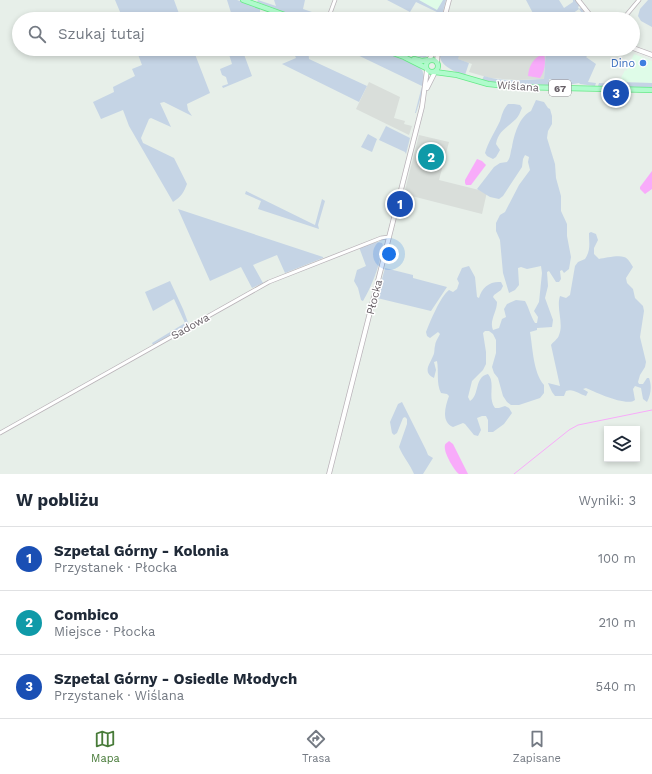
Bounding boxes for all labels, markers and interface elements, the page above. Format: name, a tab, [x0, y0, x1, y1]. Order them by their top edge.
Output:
search box	[12, 12, 640, 56]
icon: search	[26, 23, 48, 45]
text: Szukaj tutaj	[58, 25, 145, 43]
place label: Dino	[611, 57, 635, 70]
marker: Dino	[638, 58, 648, 68]
pin: 3	[603, 78, 629, 108]
street label: Wiślana	[497, 79, 539, 94]
road number: 67	[549, 80, 571, 96]
pin: 2	[418, 142, 444, 172]
pin: 1	[387, 189, 413, 219]
your location	[379, 244, 399, 264]
street label: Płocka	[364, 278, 385, 316]
street label: Sadowa	[169, 311, 212, 342]
map controls	[604, 426, 640, 462]
button: layers	[604, 426, 640, 462]
text: W pobliżu	[16, 490, 99, 510]
text: Wyniki: 3	[579, 493, 636, 508]
text: Szpetal Górny - Kolonia	[54, 542, 229, 560]
text: 1	[26, 551, 32, 566]
text: 100 m	[598, 551, 636, 566]
text: Przystanek · Płocka	[54, 560, 177, 575]
text: Combico	[54, 606, 119, 624]
text: 2	[25, 615, 33, 630]
text: 210 m	[598, 615, 636, 630]
text: Miejsce · Płocka	[54, 624, 155, 639]
text: Szpetal Górny - Osiedle Młodych	[54, 670, 297, 688]
text: 3	[25, 679, 33, 694]
text: 540 m	[596, 679, 636, 694]
text: Przystanek · Wiślana	[54, 688, 184, 703]
tab: Mapa	[91, 728, 120, 765]
tab: Trasa	[302, 728, 330, 765]
tab: Zapisane	[513, 728, 561, 765]

